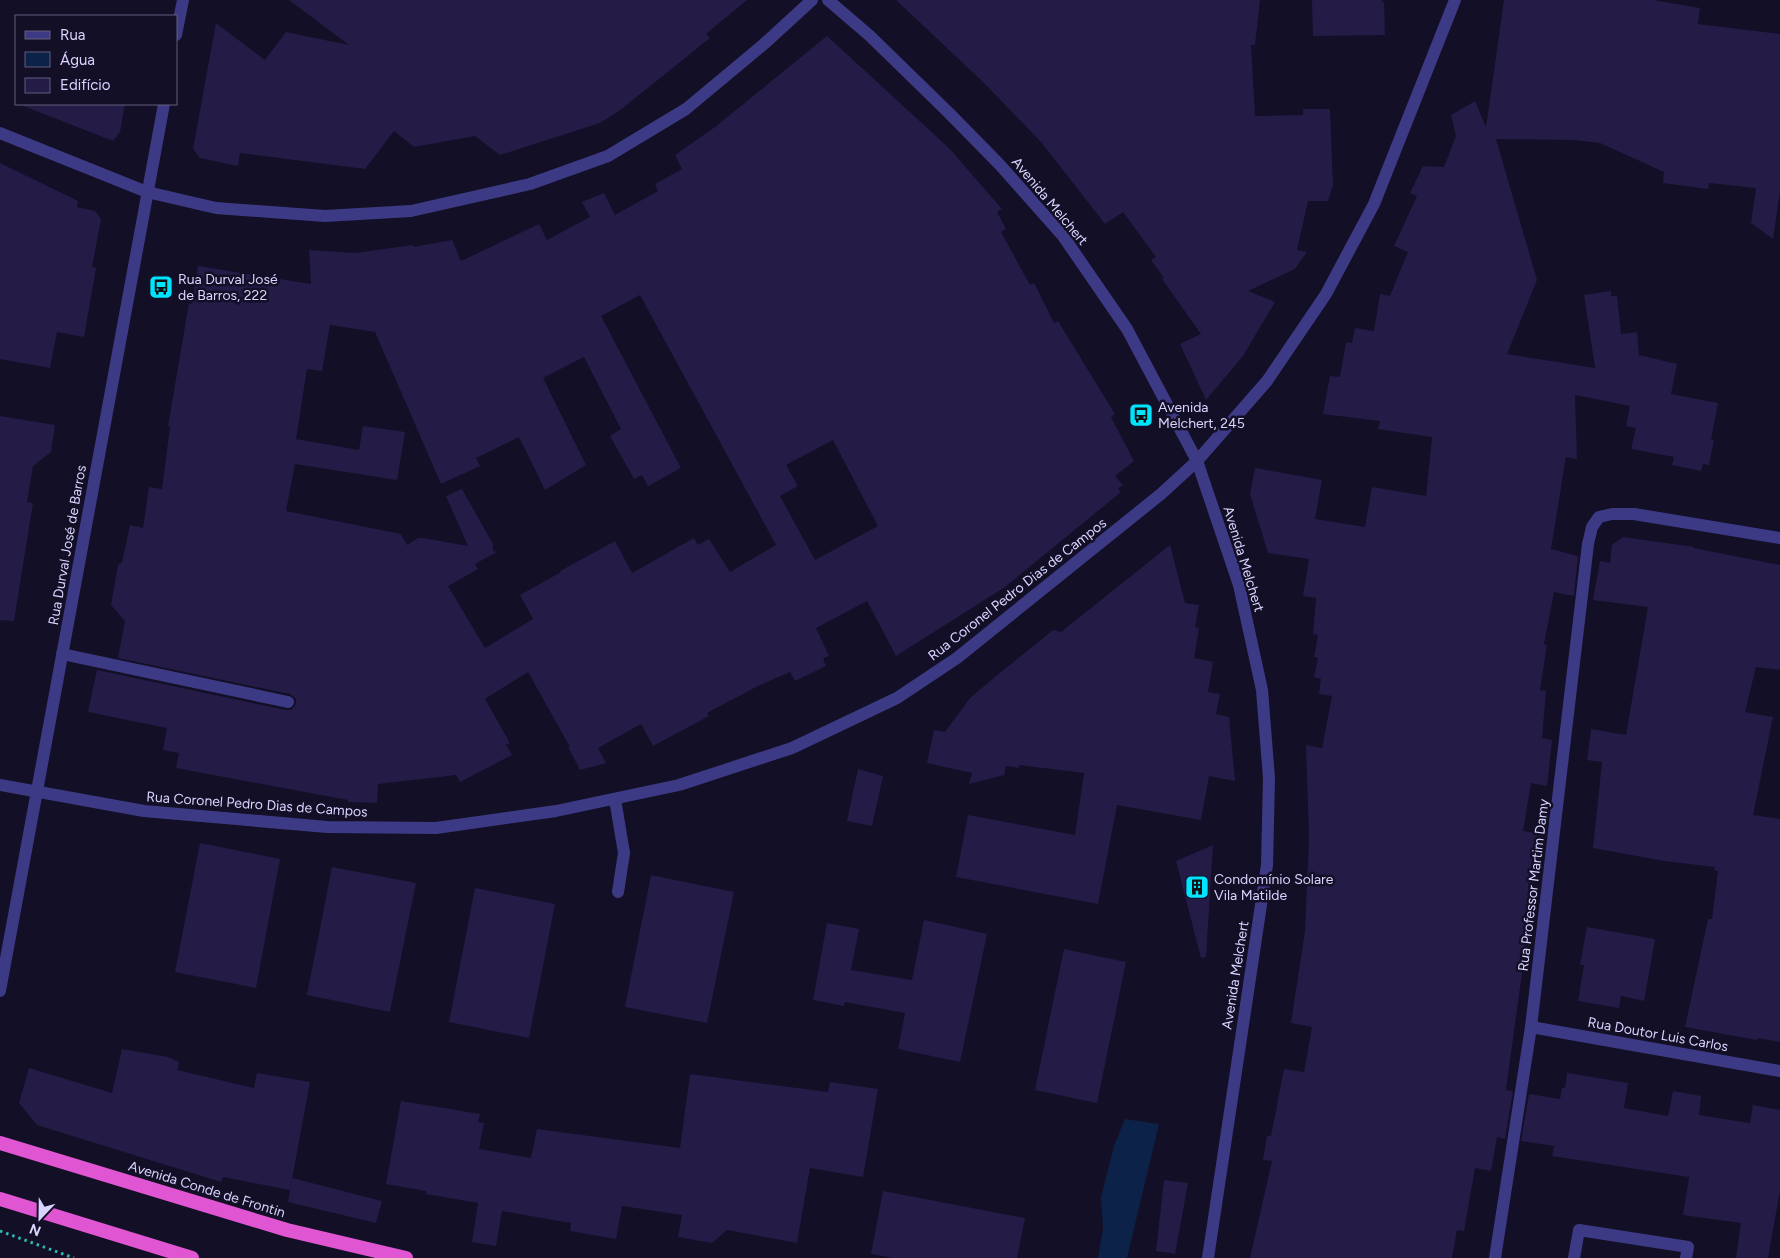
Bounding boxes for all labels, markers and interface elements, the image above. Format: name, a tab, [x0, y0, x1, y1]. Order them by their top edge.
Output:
legend	[15, 15, 178, 105]
text: Rua	[60, 26, 85, 44]
text: Água	[60, 51, 95, 69]
text: Edifício	[60, 76, 111, 94]
street label: Avenida Melchert	[1008, 154, 1091, 249]
place label: Rua Durval José de Barros, 222	[178, 271, 278, 304]
bus stop icon: Rua Durval José de Barros, 222	[148, 274, 174, 300]
place label: Avenida Melchert, 245	[1158, 399, 1245, 432]
bus stop icon: Avenida Melchert, 245	[1128, 402, 1154, 428]
street label: Rua Durval José de Barros	[45, 464, 90, 626]
street label: Avenida Melchert	[1219, 504, 1268, 614]
street label: Rua Coronel Pedro Dias de Campos	[925, 514, 1110, 664]
street label: Rua Coronel Pedro Dias de Campos	[146, 788, 368, 821]
street label: Rua Professor Martim Damy	[1514, 797, 1553, 972]
place label: Condomínio Solare Vila Matilde	[1214, 871, 1334, 904]
building icon: Condomínio Solare Vila Matilde	[1184, 874, 1210, 900]
street label: Avenida Melchert	[1219, 920, 1252, 1031]
street label: Rua Doutor Luis Carlos	[1586, 1014, 1729, 1055]
street label: Avenida Conde de Frontin	[126, 1158, 287, 1221]
north arrow	[15, 1193, 65, 1243]
text: N	[27, 1220, 44, 1239]

